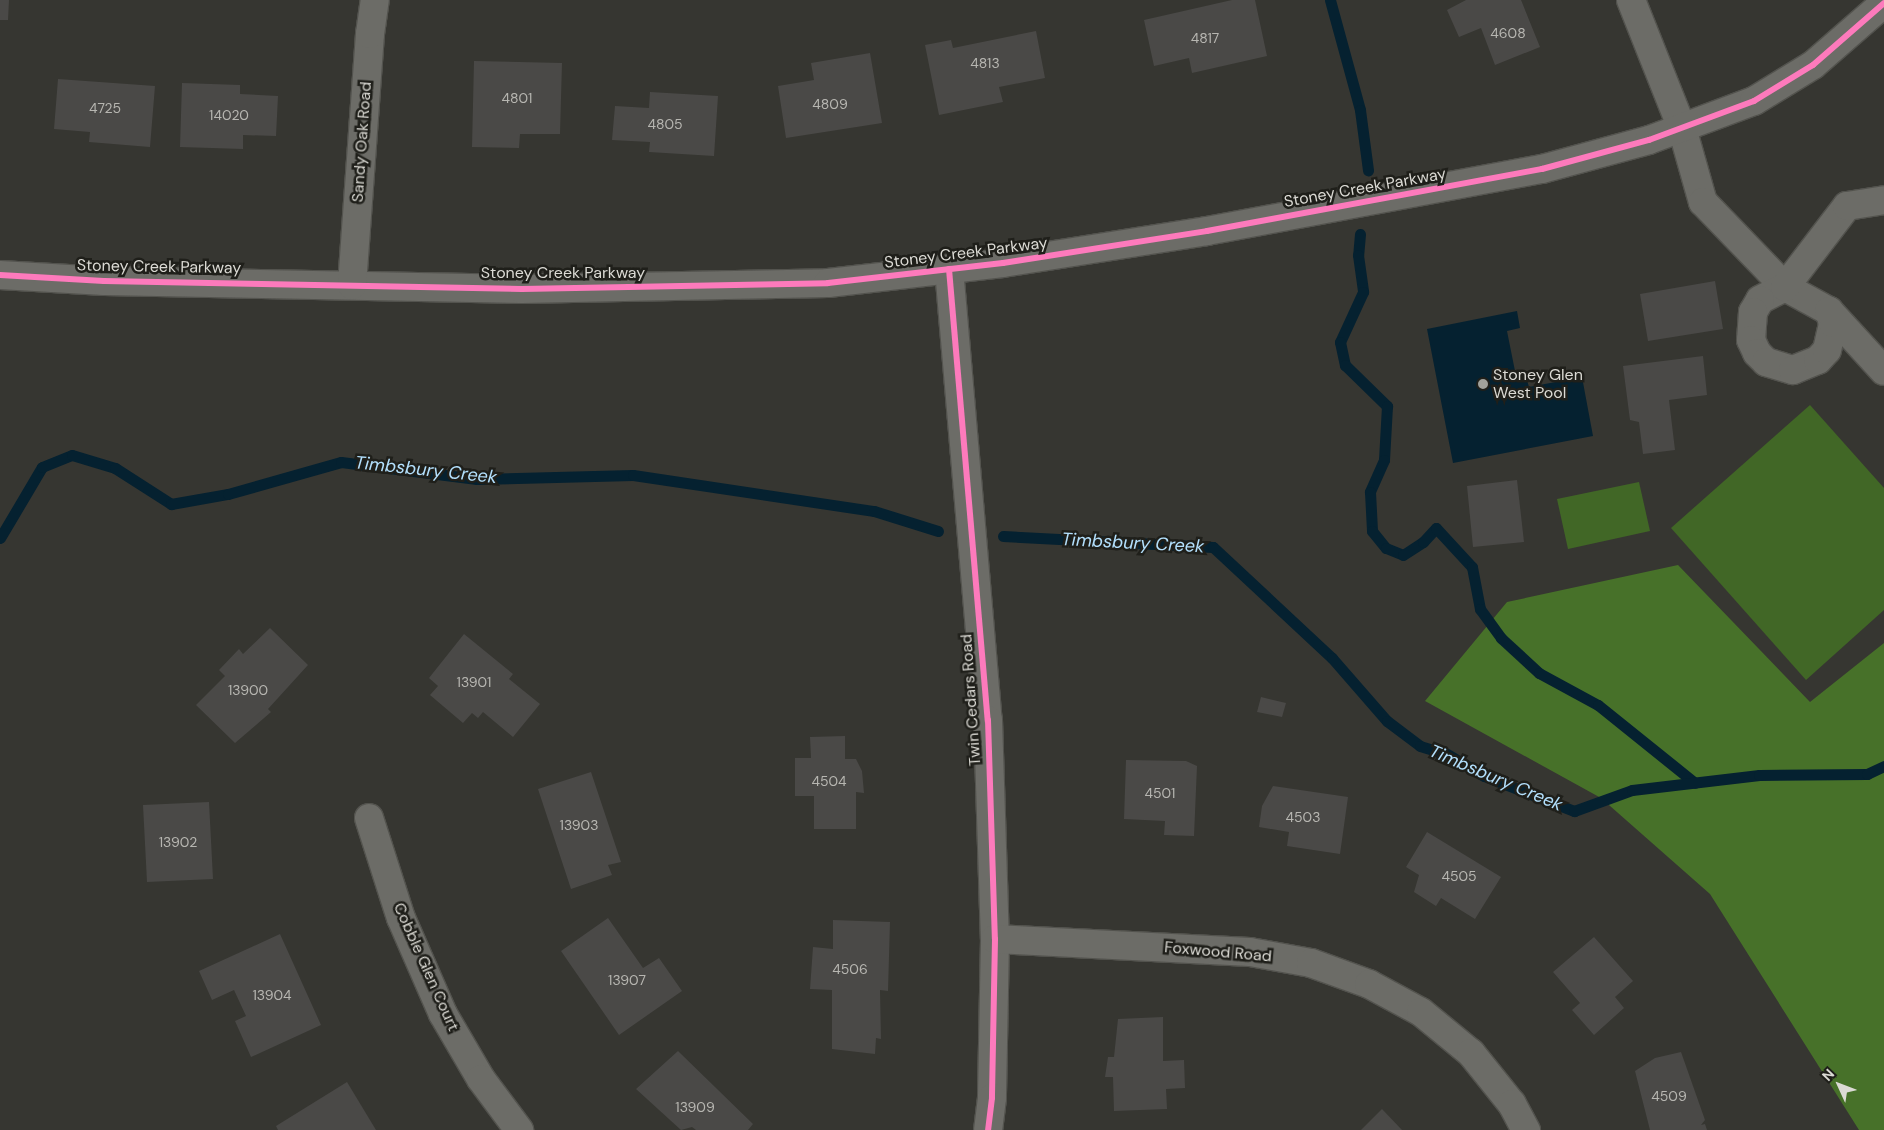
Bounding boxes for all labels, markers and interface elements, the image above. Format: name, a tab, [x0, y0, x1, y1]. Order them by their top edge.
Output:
house number: 4608	[1490, 25, 1526, 41]
house number: 4817	[1191, 30, 1219, 46]
house number: 4813	[970, 55, 1000, 71]
street label: Sandy Oak Road	[348, 81, 376, 203]
house number: 4801	[502, 90, 532, 106]
house number: 4809	[812, 96, 848, 112]
house number: 4725	[89, 100, 121, 116]
house number: 14020	[209, 107, 249, 123]
house number: 4805	[647, 116, 683, 132]
street label: Stoney Creek Parkway	[1282, 164, 1448, 212]
street label: Stoney Creek Parkway	[883, 233, 1049, 273]
street label: Stoney Creek Parkway	[77, 256, 241, 278]
street label: Stoney Creek Parkway	[481, 263, 645, 283]
place label: Stoney Glen West Pool	[1493, 365, 1583, 403]
marker: Stoney Glen West Pool	[1477, 378, 1489, 390]
water label: Timbsbury Creek	[354, 452, 498, 488]
water label: Timbsbury Creek	[1061, 528, 1205, 558]
street label: Twin Cedars Road	[957, 633, 985, 767]
house number: 13901	[457, 674, 491, 690]
house number: 13900	[228, 682, 268, 698]
water label: Timbsbury Creek	[1426, 740, 1566, 816]
house number: 4504	[811, 773, 847, 789]
house number: 4501	[1145, 785, 1175, 801]
house number: 4503	[1286, 809, 1320, 825]
house number: 13903	[560, 817, 598, 833]
house number: 13902	[159, 834, 197, 850]
house number: 4505	[1441, 868, 1477, 884]
street label: Cobble Glen Court	[389, 900, 463, 1034]
street label: Foxwood Road	[1164, 938, 1272, 966]
house number: 4506	[832, 961, 868, 977]
house number: 13907	[608, 972, 646, 988]
house number: 13904	[252, 987, 292, 1003]
north arrow	[1814, 1060, 1864, 1110]
text: N	[1818, 1065, 1838, 1085]
house number: 4509	[1651, 1088, 1687, 1104]
house number: 13909	[675, 1099, 715, 1115]

